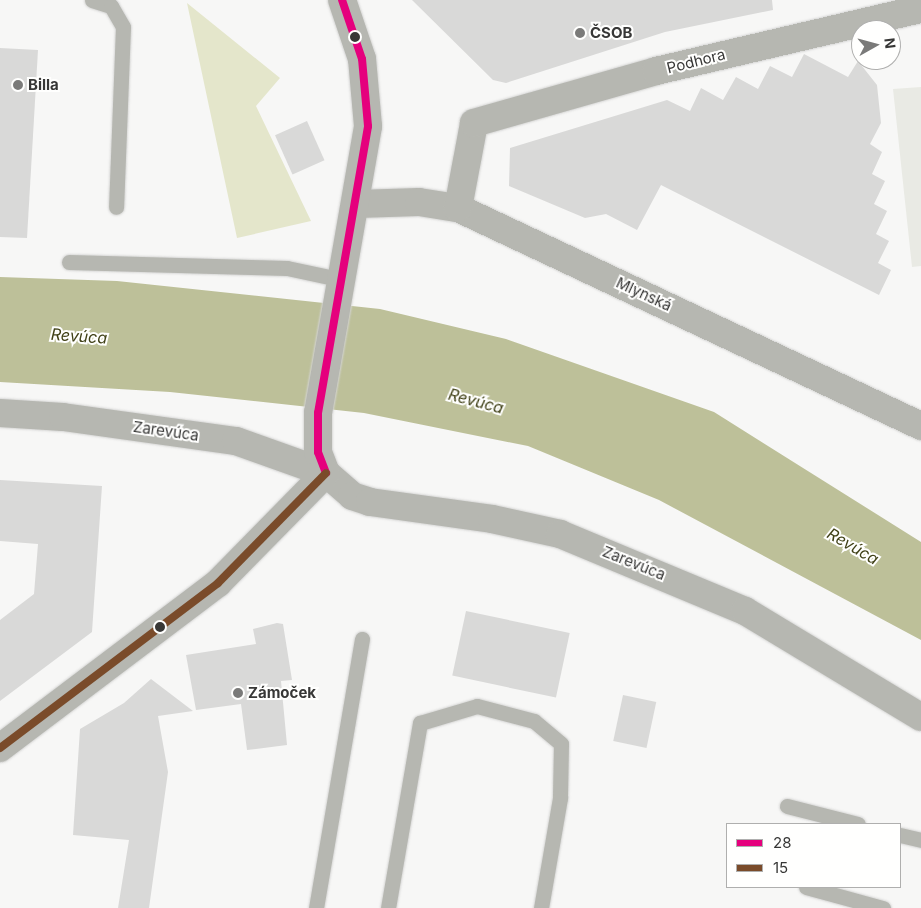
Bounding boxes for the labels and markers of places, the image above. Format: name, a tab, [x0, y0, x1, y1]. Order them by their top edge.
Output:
place label: ČSOB	[590, 24, 632, 42]
marker: ČSOB	[574, 27, 586, 39]
unlabelled marker	[350, 32, 360, 42]
place label: Billa	[28, 76, 59, 94]
marker: Billa	[12, 79, 24, 91]
unlabelled marker	[155, 622, 165, 632]
place label: Zámoček	[248, 684, 316, 702]
marker: Zámoček	[232, 687, 244, 699]

